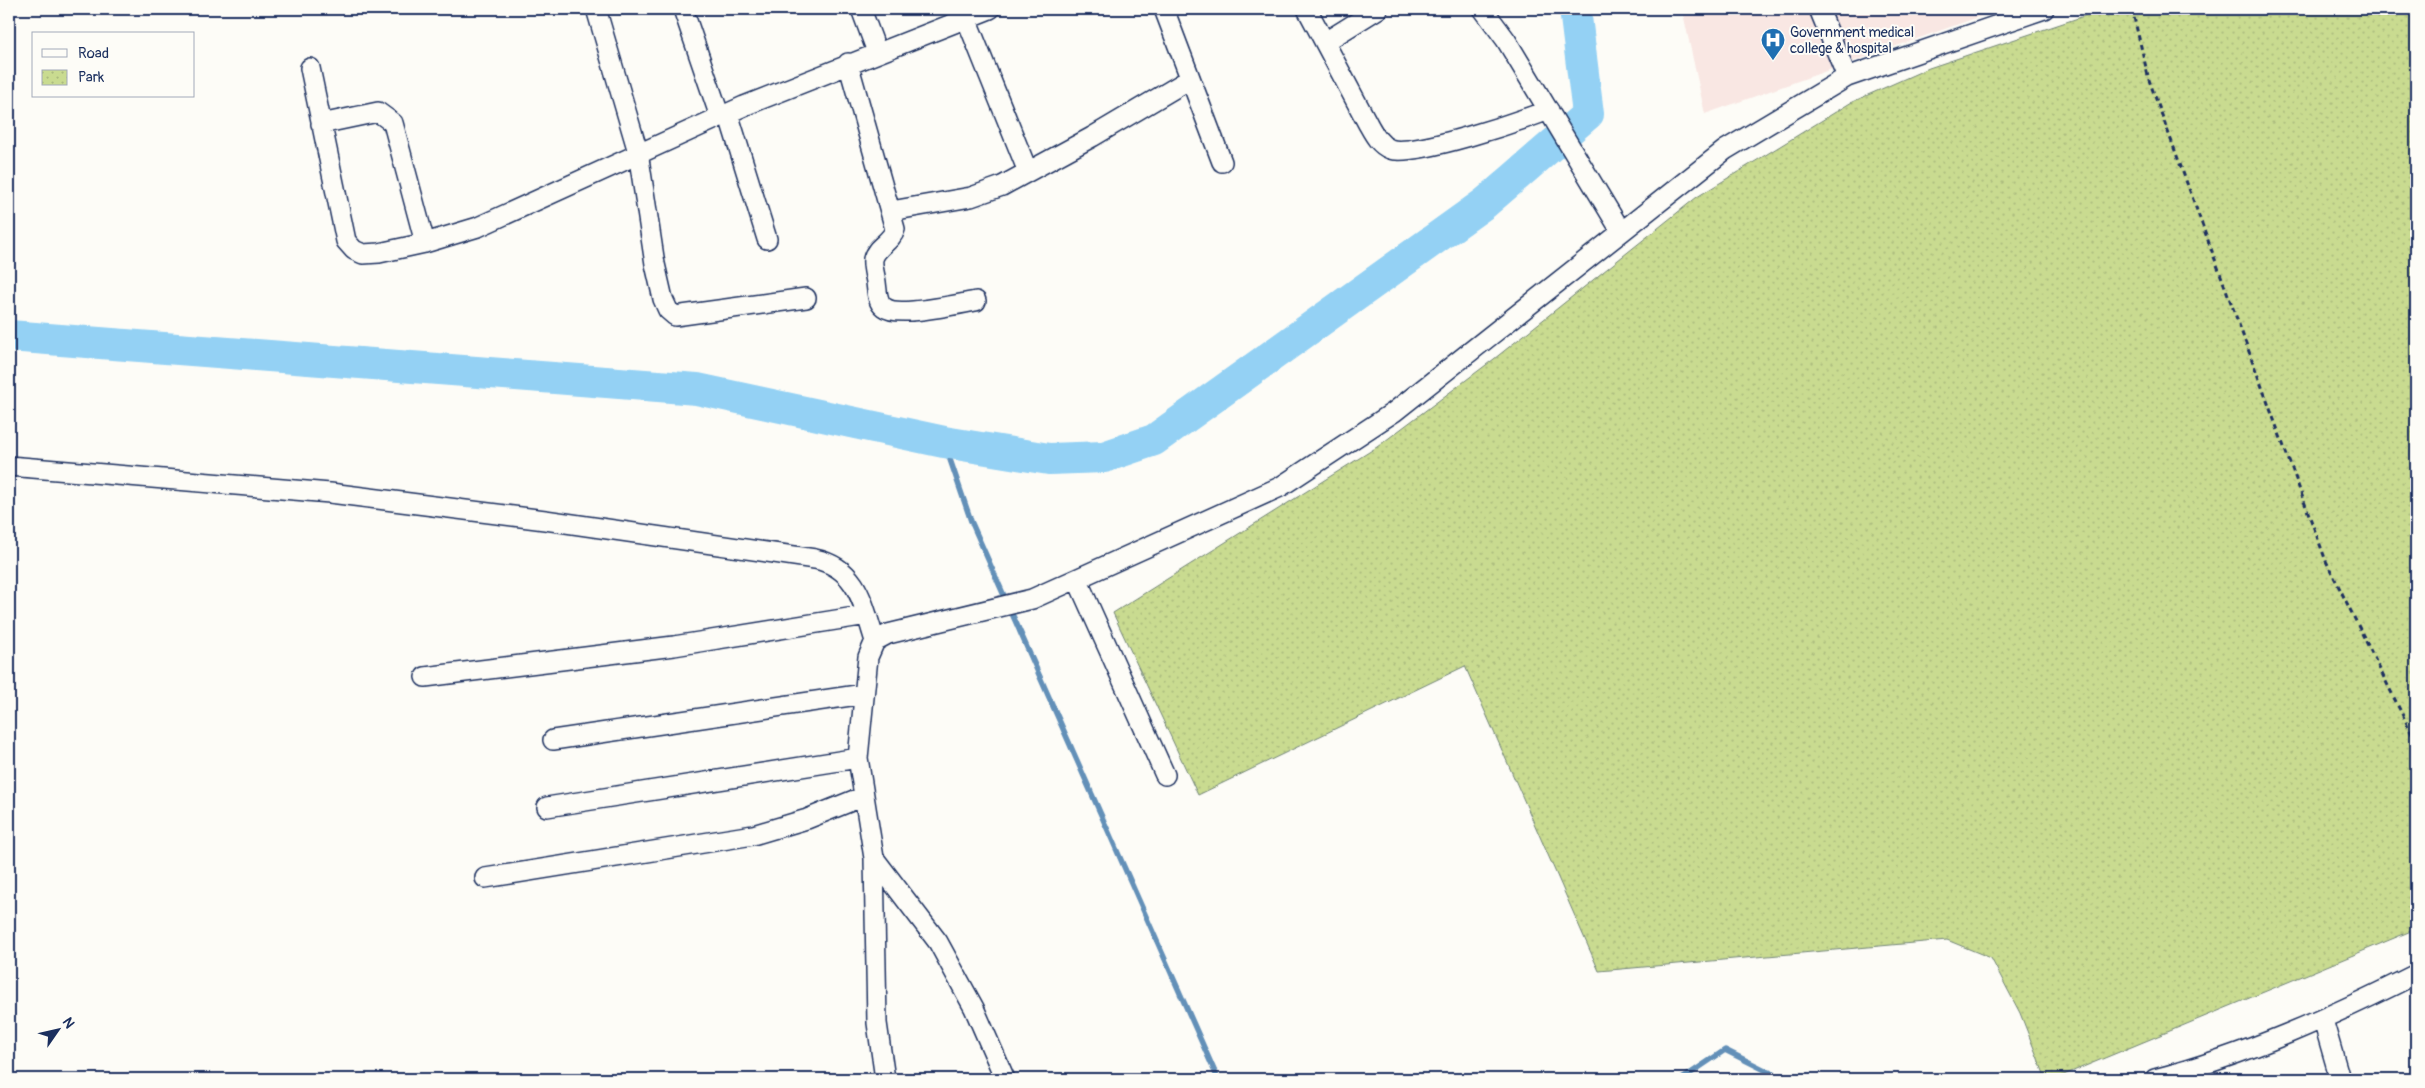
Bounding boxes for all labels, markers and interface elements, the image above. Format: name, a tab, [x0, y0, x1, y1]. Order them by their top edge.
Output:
place label: Government medical college & hospital	[1790, 24, 1914, 57]
hospital icon: Government medical college & hospital	[1760, 27, 1786, 61]
legend	[32, 32, 195, 98]
text: Road	[78, 44, 109, 63]
text: Park	[78, 68, 105, 87]
north arrow	[32, 1006, 82, 1056]
text: N	[59, 1014, 78, 1032]

